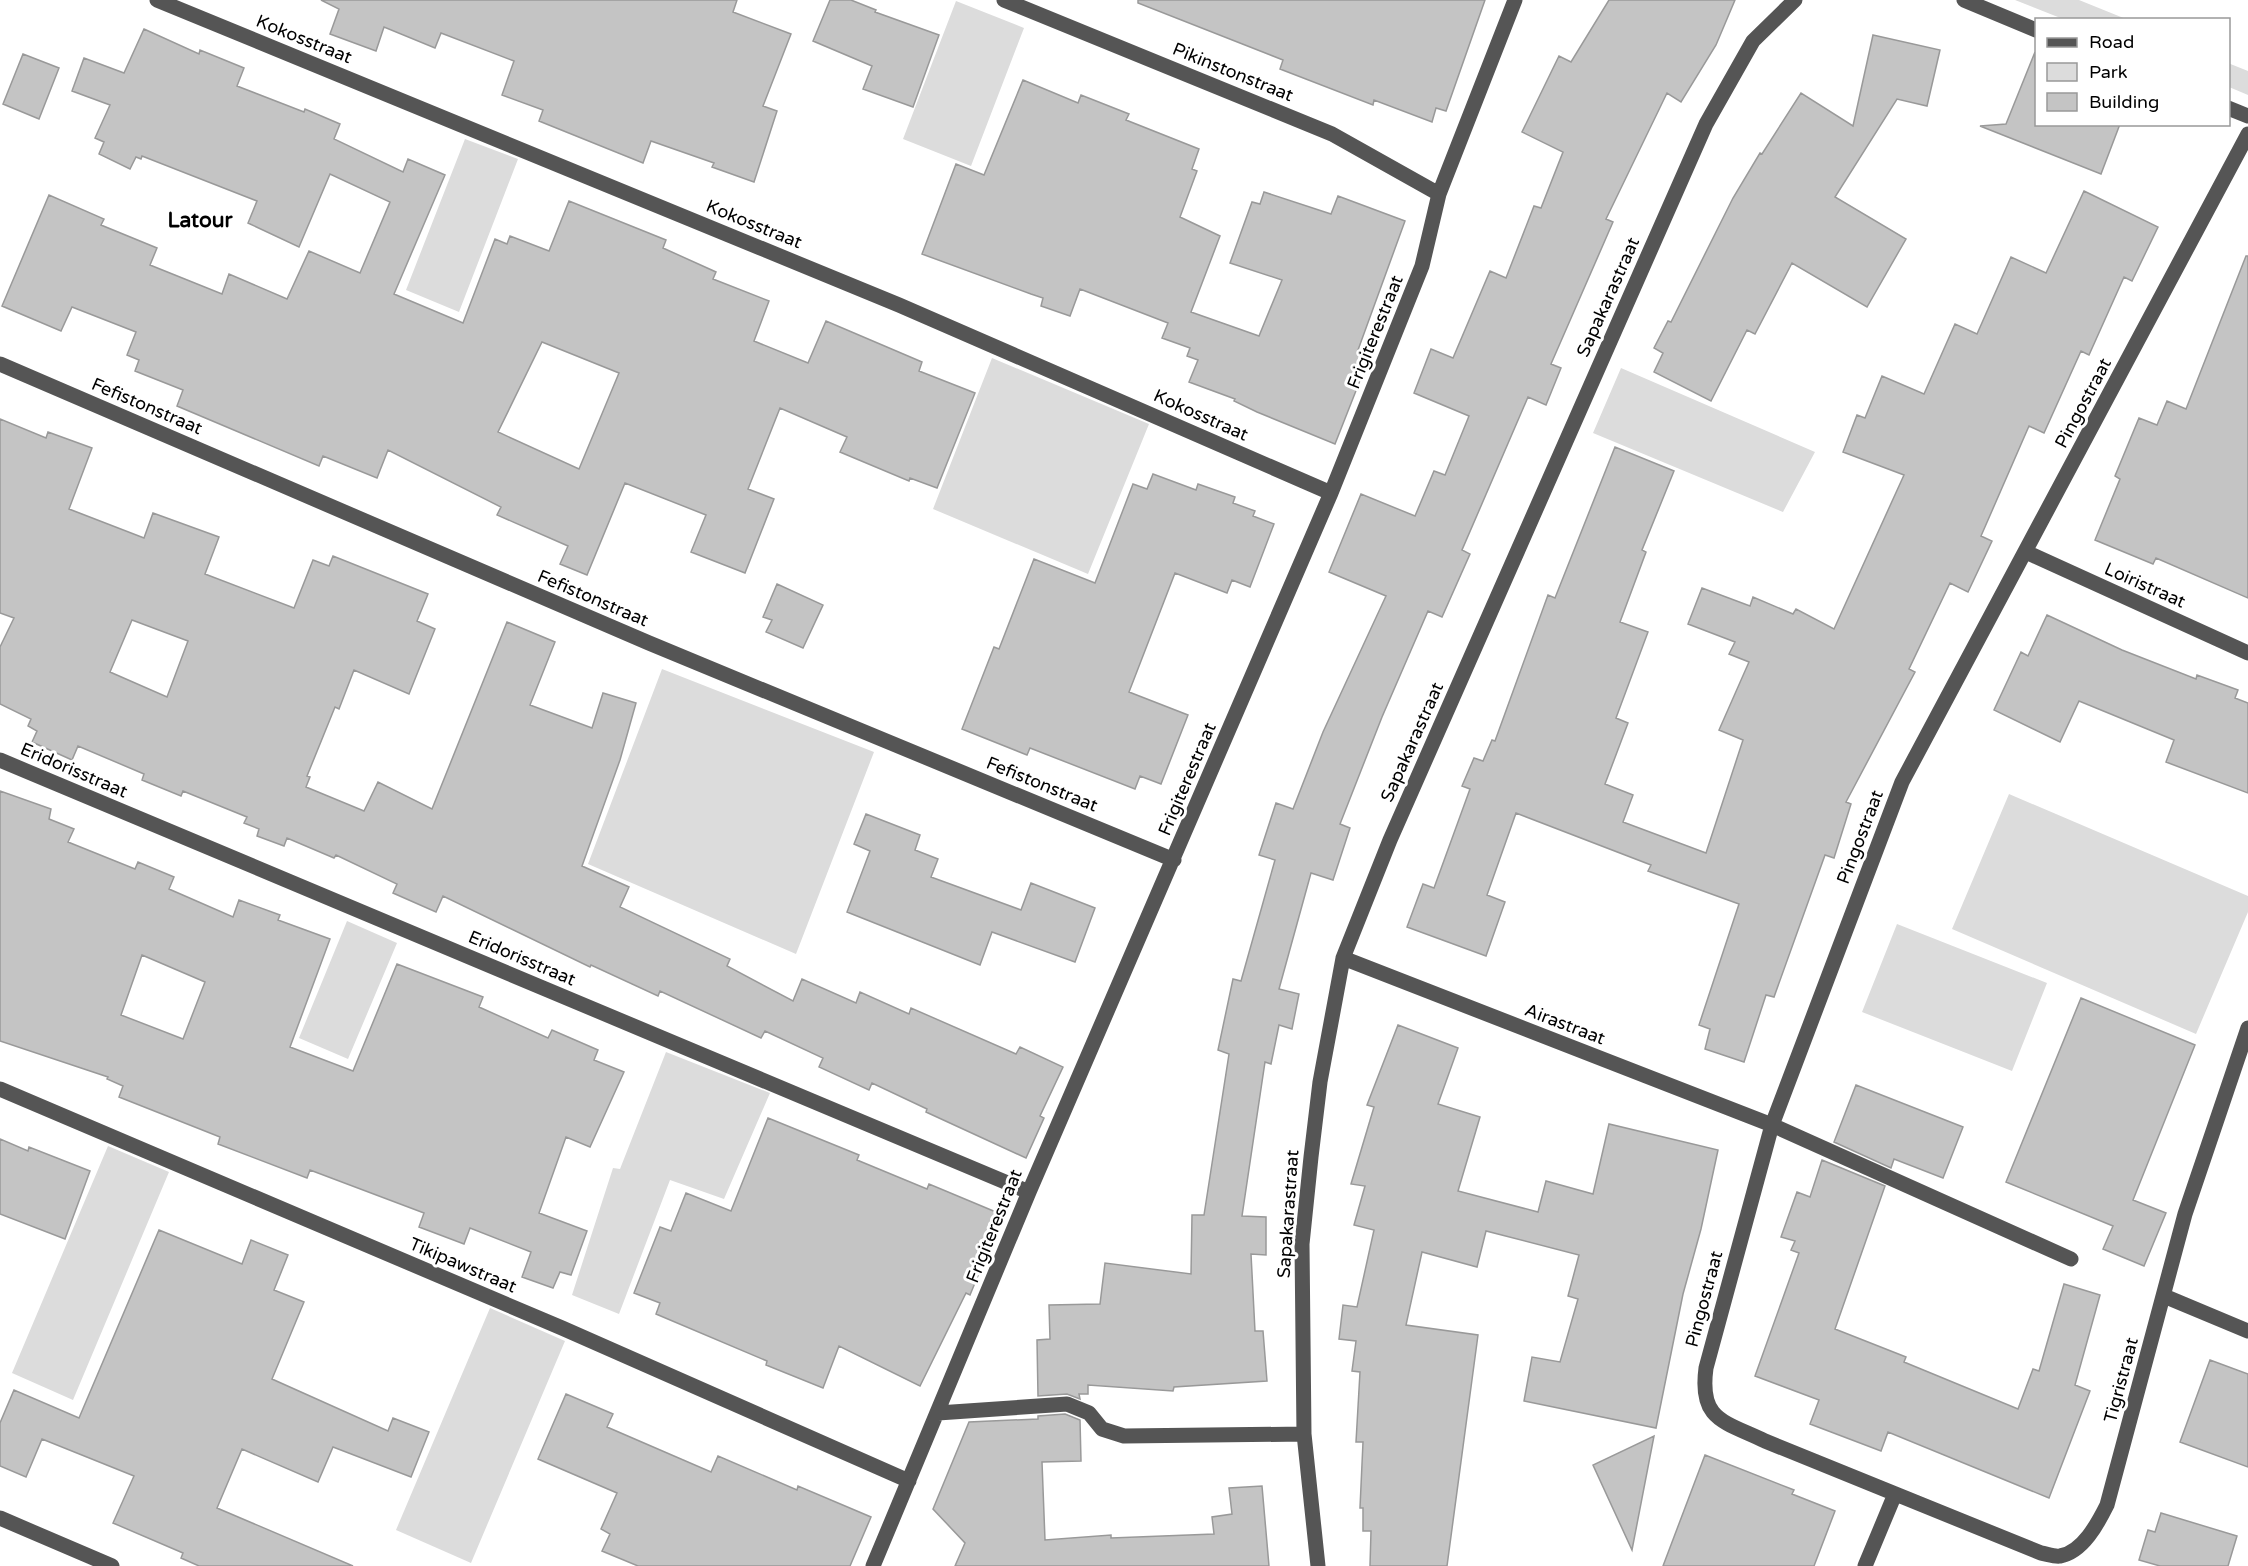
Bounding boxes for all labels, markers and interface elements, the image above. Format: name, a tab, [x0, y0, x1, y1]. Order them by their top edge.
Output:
street label: Kokosstraat	[253, 10, 355, 68]
legend	[2035, 18, 2230, 126]
text: Road	[2089, 31, 2134, 53]
street label: Pikinstonstraat	[1169, 38, 1297, 106]
text: Park	[2089, 61, 2128, 83]
text: Building	[2089, 91, 2159, 113]
street label: Kokosstraat	[703, 195, 805, 253]
district label: Latour	[167, 208, 234, 233]
street label: Sapakarastraat	[1572, 234, 1644, 360]
street label: Frigiterestraat	[1342, 272, 1408, 392]
street label: Pingostraat	[2050, 354, 2116, 452]
street label: Fefistonstraat	[88, 373, 206, 439]
street label: Kokosstraat	[1150, 384, 1252, 446]
street label: Loiristraat	[2101, 557, 2189, 613]
street label: Fefistonstraat	[534, 565, 652, 631]
street label: Sapakarastraat	[1376, 679, 1448, 805]
street label: Frigiterestraat	[1153, 719, 1221, 839]
street label: Eridorisstraat	[17, 738, 131, 802]
street label: Fefistonstraat	[983, 752, 1101, 816]
street label: Pingostraat	[1832, 787, 1888, 887]
street label: Eridorisstraat	[465, 926, 579, 990]
street label: Airastraat	[1522, 999, 1608, 1049]
street label: Sapakarastraat	[1273, 1149, 1303, 1279]
street label: Frigiterestraat	[961, 1166, 1027, 1286]
street label: Tikipawstraat	[406, 1233, 520, 1298]
street label: Pingostraat	[1681, 1248, 1727, 1350]
street label: Tigristraat	[2099, 1335, 2143, 1425]

